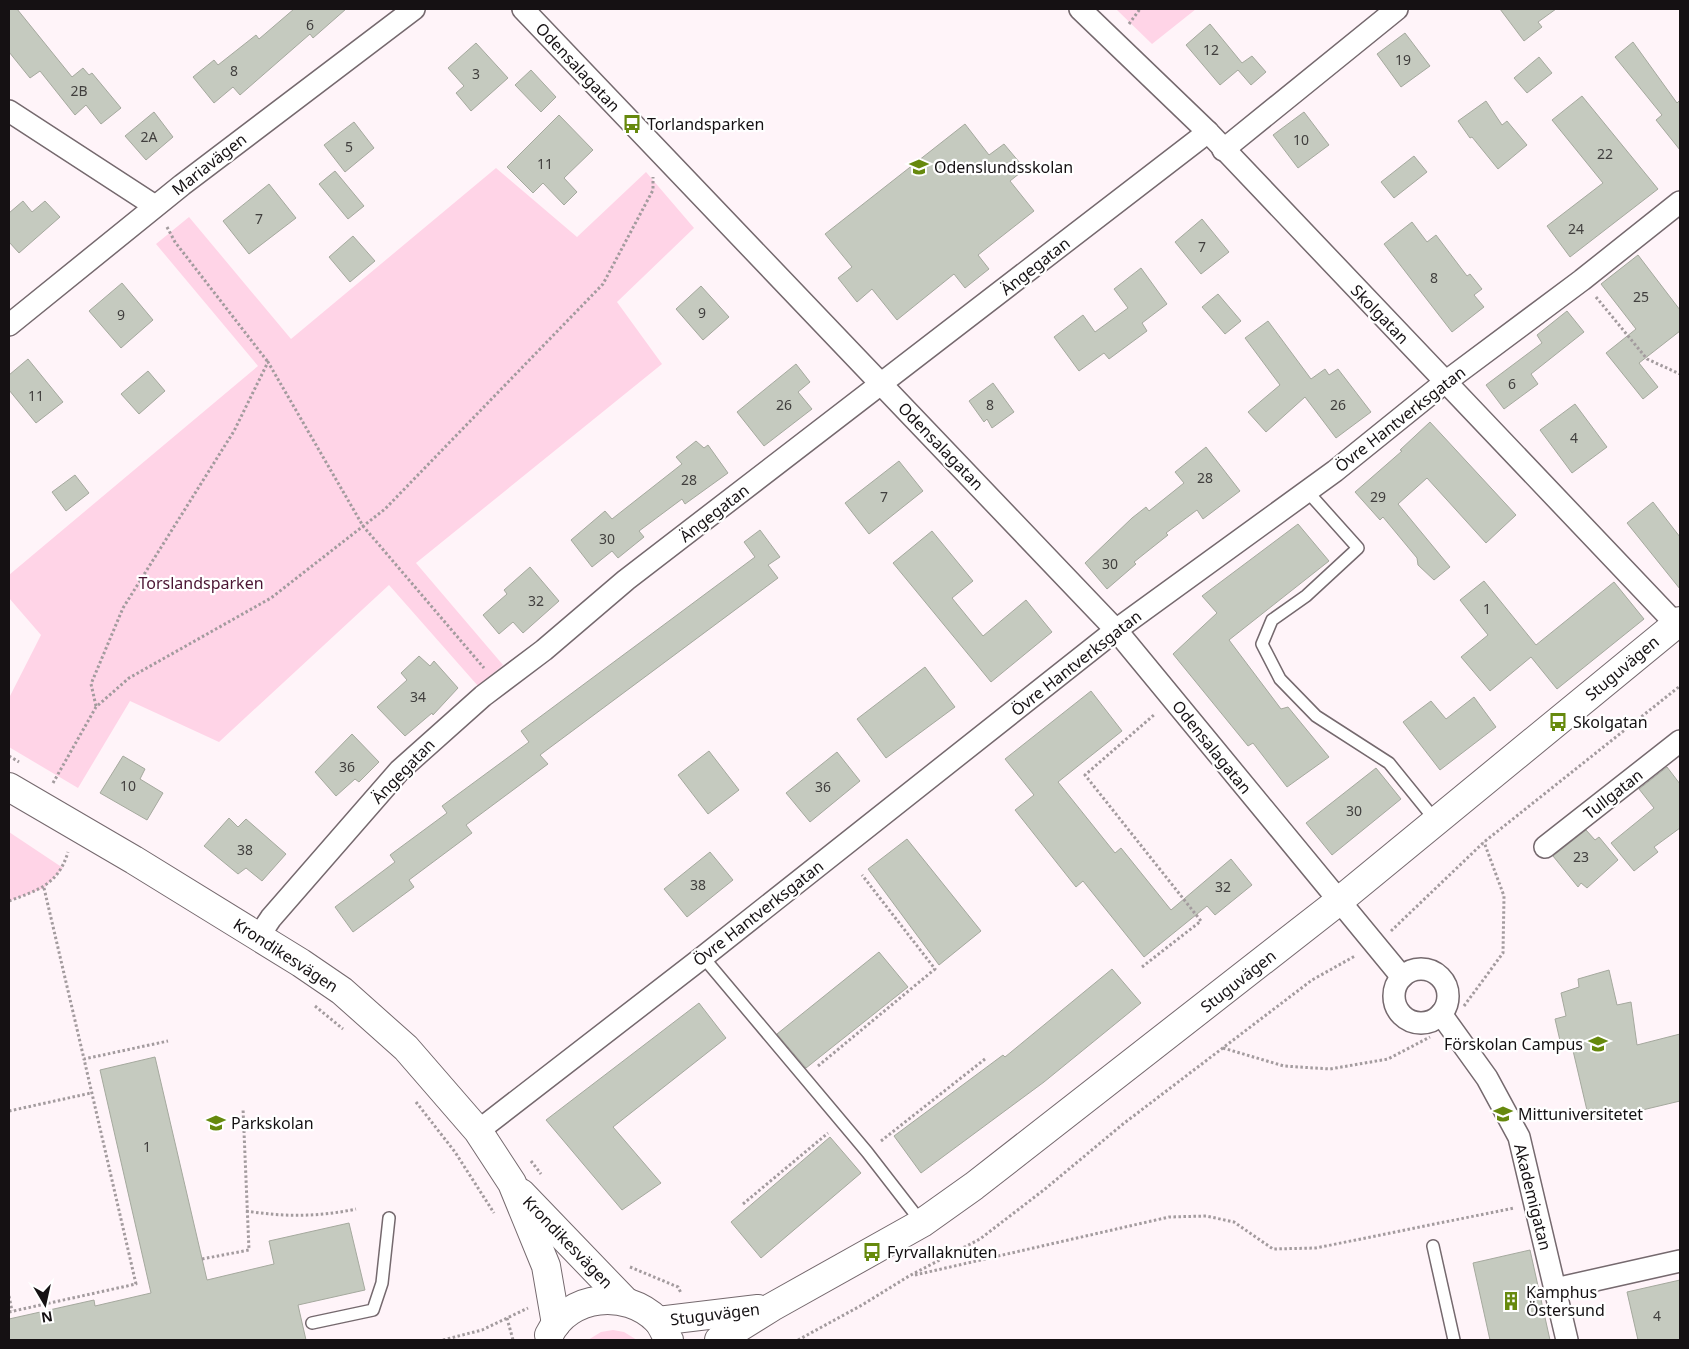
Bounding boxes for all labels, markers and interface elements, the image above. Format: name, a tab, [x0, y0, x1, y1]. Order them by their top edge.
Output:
house number: 6	[306, 15, 314, 34]
street label: Odensalagatan	[531, 18, 625, 116]
house number: 12	[1203, 40, 1219, 59]
house number: 19	[1395, 50, 1411, 69]
house number: 8	[230, 61, 238, 80]
house number: 3	[472, 64, 480, 83]
house number: 2B	[70, 81, 88, 100]
bus stop icon: Torlandsparken	[621, 113, 643, 135]
place label: Torlandsparken	[647, 113, 764, 135]
house number: 2A	[141, 127, 158, 146]
street label: Mariavägen	[167, 128, 251, 200]
house number: 10	[1293, 130, 1309, 149]
house number: 5	[345, 137, 353, 156]
house number: 22	[1597, 144, 1613, 163]
house number: 11	[537, 154, 553, 173]
school or university icon: Odenslundsskolan	[908, 156, 930, 178]
place label: Odenslundsskolan	[934, 156, 1073, 178]
house number: 7	[255, 209, 263, 228]
house number: 24	[1568, 219, 1584, 238]
street label: Ängegatan	[996, 232, 1074, 300]
house number: 7	[1198, 237, 1206, 256]
house number: 8	[1430, 268, 1438, 287]
street label: Skolgatan	[1346, 280, 1414, 348]
house number: 25	[1633, 287, 1649, 306]
house number: 9	[698, 303, 706, 322]
house number: 9	[117, 305, 125, 324]
street label: Övre Hantverksgatan	[1330, 361, 1470, 477]
house number: 6	[1508, 374, 1516, 393]
house number: 11	[28, 386, 44, 405]
house number: 26	[776, 395, 792, 414]
house number: 8	[986, 395, 994, 414]
house number: 26	[1330, 395, 1346, 414]
street label: Odensalagatan	[893, 397, 989, 495]
house number: 4	[1570, 428, 1578, 447]
house number: 28	[1197, 468, 1213, 487]
house number: 28	[681, 470, 697, 489]
street label: Ängegatan	[675, 479, 753, 547]
house number: 7	[880, 487, 888, 506]
house number: 29	[1370, 487, 1386, 506]
house number: 30	[599, 529, 615, 548]
house number: 30	[1102, 554, 1118, 573]
park label: Torslandsparken	[138, 572, 264, 594]
house number: 32	[528, 591, 544, 610]
house number: 1	[1483, 599, 1491, 618]
street label: Övre Hantverksgatan	[1006, 605, 1146, 721]
street label: Stuguvägen	[1580, 631, 1664, 705]
house number: 34	[410, 687, 426, 706]
street label: Odensalagatan	[1167, 696, 1257, 798]
bus stop icon: Skolgatan	[1547, 711, 1569, 733]
place label: Skolgatan	[1573, 711, 1648, 733]
street label: Ängegatan	[366, 734, 440, 808]
house number: 36	[339, 757, 355, 776]
street label: Tullgatan	[1579, 764, 1647, 824]
house number: 10	[120, 776, 136, 795]
house number: 36	[815, 777, 831, 796]
house number: 30	[1346, 801, 1362, 820]
house number: 38	[237, 840, 253, 859]
house number: 23	[1573, 847, 1589, 866]
street label: Övre Hantverksgatan	[688, 855, 828, 971]
house number: 38	[690, 875, 706, 894]
house number: 32	[1215, 877, 1231, 896]
street label: Krondikesvägen	[229, 913, 343, 997]
street label: Stuguvägen	[1196, 945, 1280, 1017]
place label: Förskolan Campus	[1444, 1033, 1583, 1055]
school or university icon: Förskolan Campus	[1587, 1033, 1609, 1055]
school or university icon: Mittuniversitetet	[1492, 1103, 1514, 1125]
place label: Mittuniversitetet	[1518, 1103, 1643, 1125]
school or university icon: Parkskolan	[205, 1112, 227, 1134]
place label: Parkskolan	[231, 1112, 314, 1134]
house number: 1	[143, 1137, 151, 1156]
street label: Akademigatan	[1509, 1141, 1557, 1253]
street label: Krondikesvägen	[518, 1191, 618, 1293]
bus stop icon: Fyrvallaknuten	[861, 1241, 883, 1263]
place label: Fyrvallaknuten	[887, 1241, 997, 1263]
north arrow	[20, 1279, 70, 1329]
place label: Kamphus Östersund	[1526, 1281, 1605, 1321]
building icon: Kamphus Östersund	[1500, 1290, 1522, 1312]
street label: Stuguvägen	[669, 1298, 761, 1330]
house number: 4	[1653, 1306, 1661, 1325]
text: N	[40, 1307, 54, 1328]

